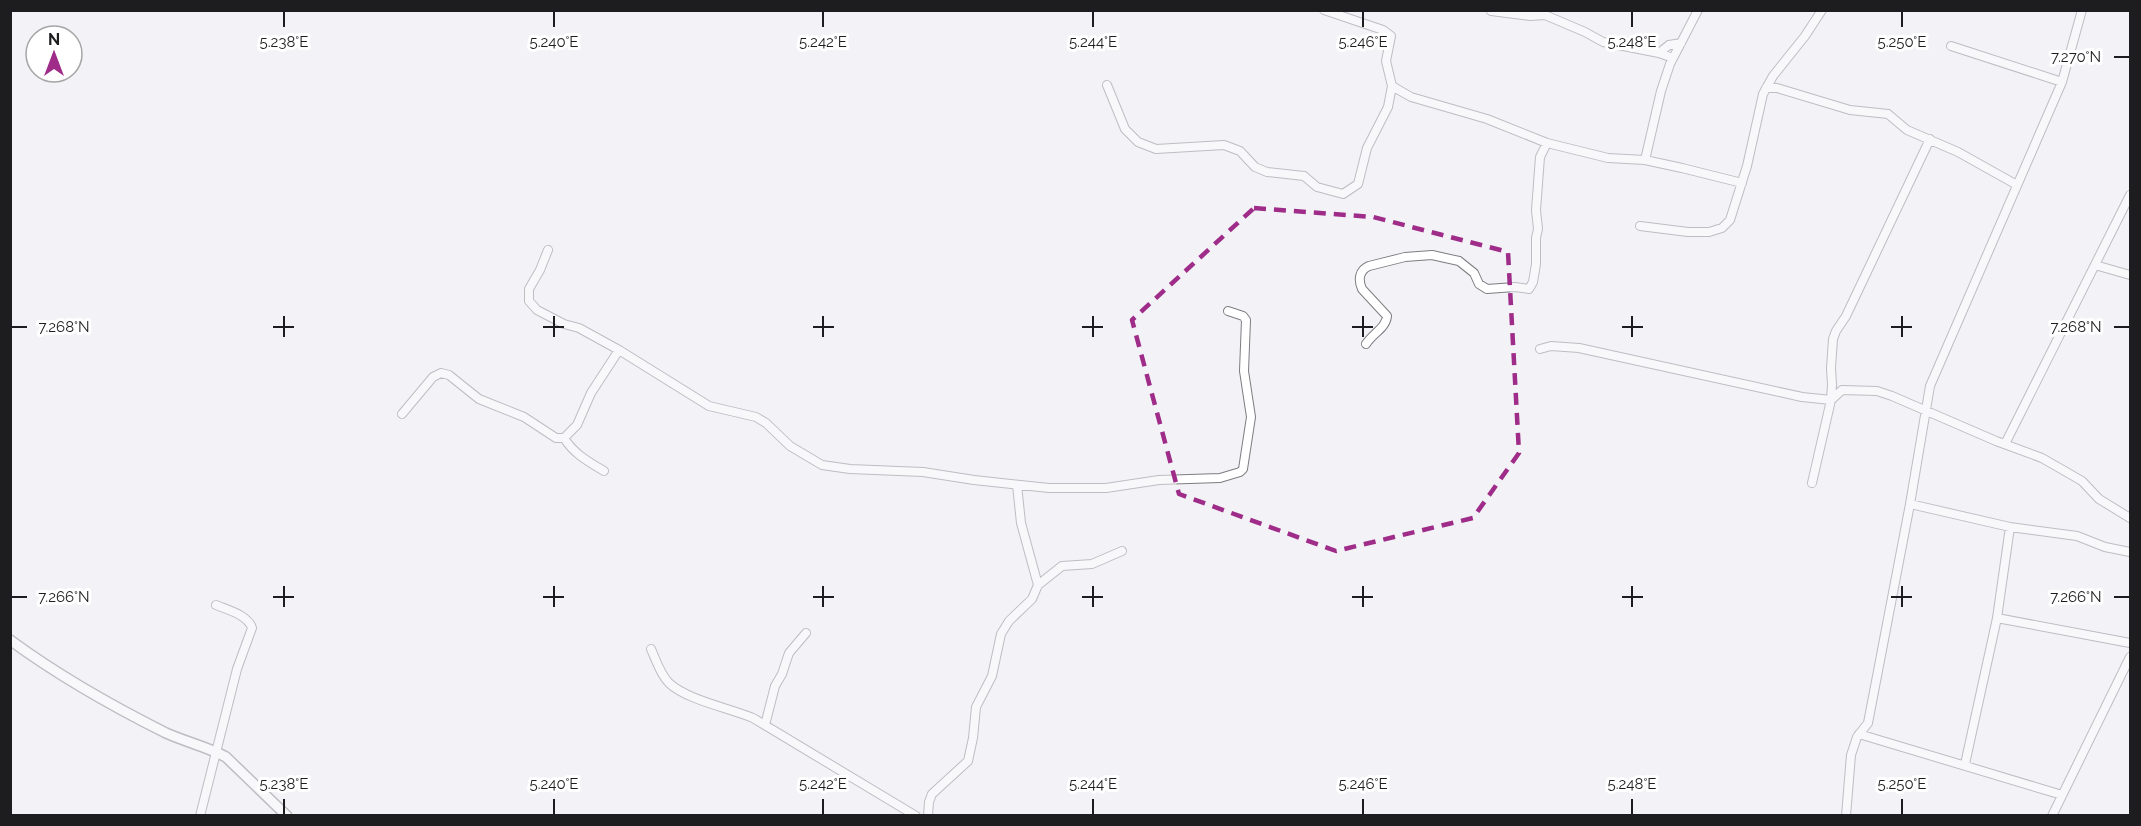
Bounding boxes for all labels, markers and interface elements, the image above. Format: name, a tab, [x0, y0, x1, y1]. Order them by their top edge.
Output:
north arrow	[24, 24, 84, 84]
text: N	[48, 30, 60, 49]
text: 5.238°E	[260, 33, 308, 51]
text: 5.240°E	[529, 33, 579, 51]
text: 5.242°E	[799, 33, 847, 51]
text: 5.244°E	[1069, 33, 1117, 51]
text: 5.246°E	[1338, 33, 1388, 51]
text: 5.248°E	[1607, 33, 1657, 51]
text: 5.250°E	[1877, 33, 1927, 51]
text: 7.270°N	[2051, 48, 2101, 66]
text: 7.268°N	[38, 318, 90, 336]
text: 7.268°N	[2050, 318, 2102, 336]
text: 7.266°N	[38, 588, 90, 606]
text: 7.266°N	[2050, 588, 2102, 606]
text: 5.238°E	[260, 775, 308, 793]
text: 5.240°E	[529, 775, 579, 793]
text: 5.242°E	[799, 775, 847, 793]
text: 5.244°E	[1069, 775, 1117, 793]
text: 5.246°E	[1338, 775, 1388, 793]
text: 5.248°E	[1607, 775, 1657, 793]
text: 5.250°E	[1877, 775, 1927, 793]

